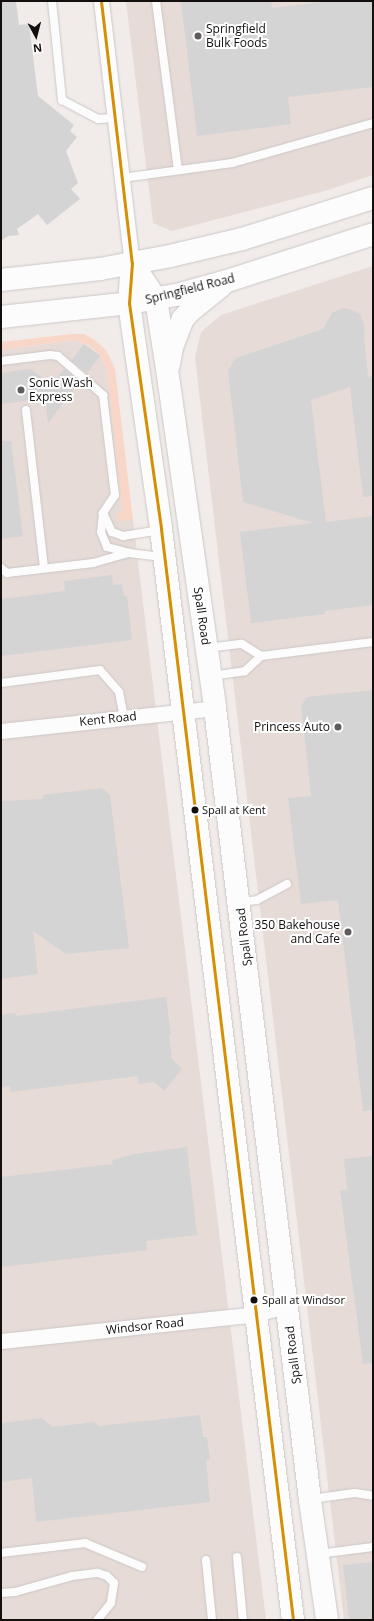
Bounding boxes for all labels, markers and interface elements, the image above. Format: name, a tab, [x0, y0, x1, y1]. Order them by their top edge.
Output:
north arrow	[16, 16, 56, 56]
place label: Springfield Bulk Foods	[206, 22, 267, 50]
marker: Springfield Bulk Foods	[193, 31, 203, 41]
text: N	[32, 40, 43, 56]
street label: Springfield Road	[144, 271, 236, 307]
place label: Sonic Wash Express	[29, 376, 93, 404]
marker: Sonic Wash Express	[16, 385, 26, 395]
street label: Spall Road	[191, 586, 213, 646]
street label: Kent Road	[79, 709, 137, 729]
place label: Princess Auto	[254, 720, 330, 734]
marker: Princess Auto	[333, 722, 343, 732]
place label: Spall at Kent	[202, 803, 266, 817]
marker: Spall at Kent	[190, 805, 200, 815]
street label: Spall Road	[233, 907, 255, 967]
place label: 350 Bakehouse and Cafe	[254, 918, 340, 946]
marker: 350 Bakehouse and Cafe	[343, 927, 353, 937]
place label: Spall at Windsor	[262, 1293, 345, 1307]
marker: Spall at Windsor	[249, 1295, 259, 1305]
street label: Windsor Road	[105, 1315, 185, 1337]
street label: Spall Road	[282, 1325, 304, 1385]

